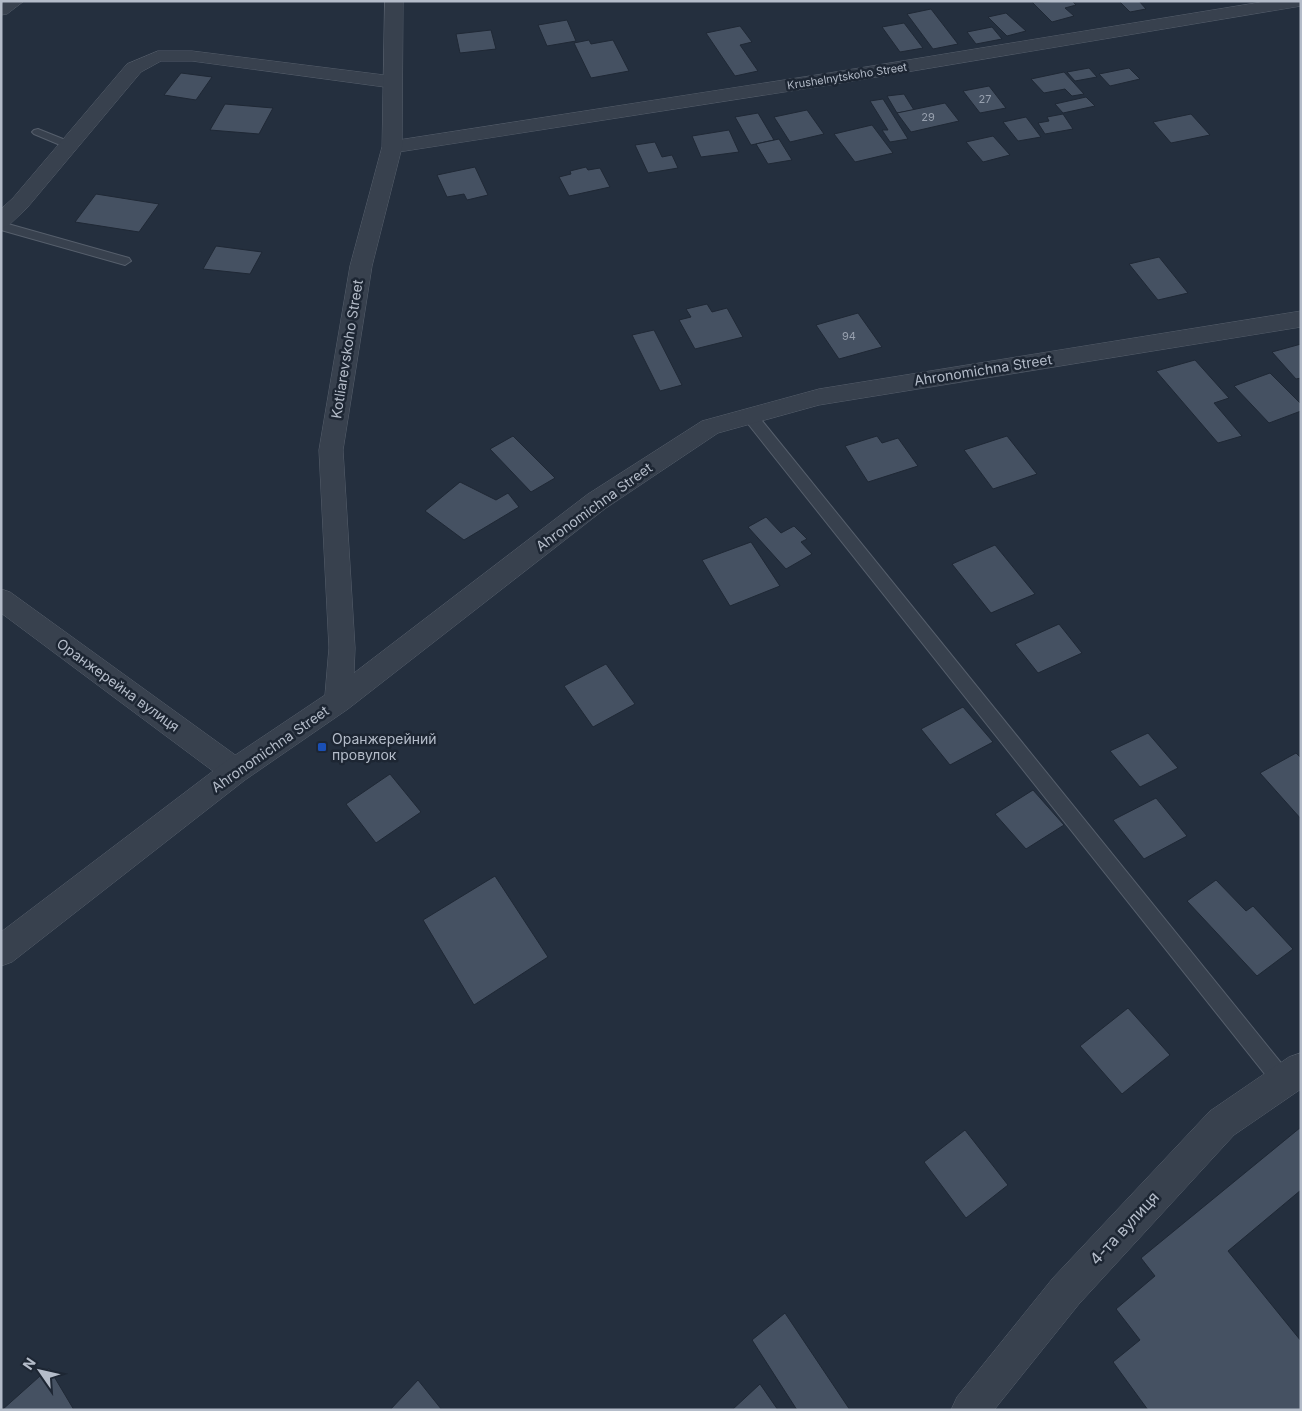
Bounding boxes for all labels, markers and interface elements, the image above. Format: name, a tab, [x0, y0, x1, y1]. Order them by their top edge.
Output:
street label: Krushelnytskoho Street	[786, 60, 908, 92]
house number: 27	[979, 92, 991, 106]
house number: 29	[921, 110, 935, 124]
street label: Kotliarevskoho Street	[327, 278, 366, 420]
house number: 94	[842, 329, 856, 343]
street label: Ahronomichna Street	[913, 350, 1054, 389]
street label: Ahronomichna Street	[532, 458, 655, 554]
street label: Оранжерейна вулиця	[54, 634, 183, 735]
street label: Ahronomichna Street	[208, 701, 332, 796]
place label: Оранжерейний провулок	[332, 730, 437, 763]
marker: Оранжерейний провулок	[316, 741, 328, 753]
street label: 4-та вулиця	[1085, 1187, 1163, 1269]
north arrow	[15, 1346, 65, 1396]
text: N	[19, 1354, 39, 1373]

